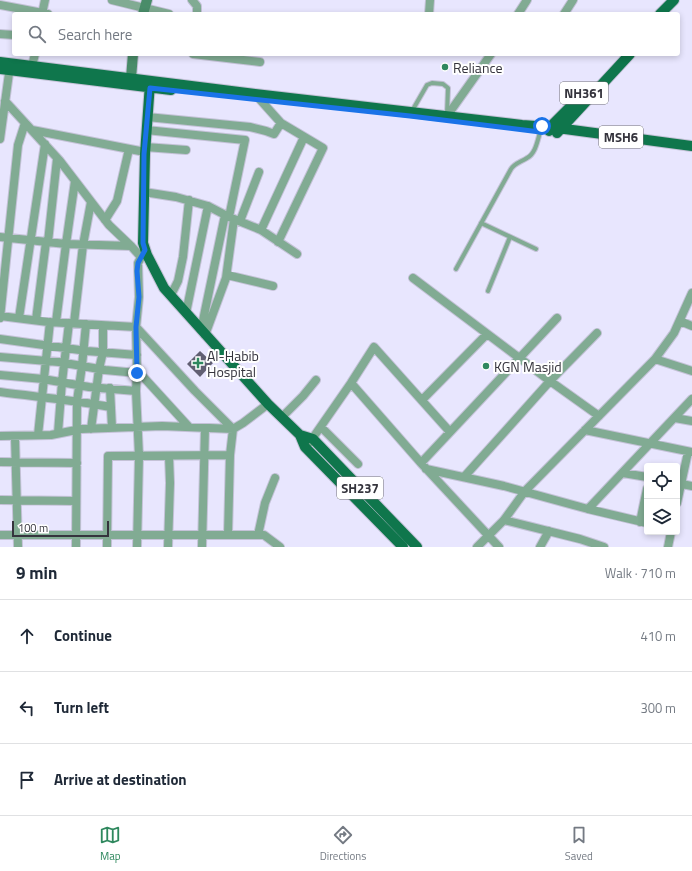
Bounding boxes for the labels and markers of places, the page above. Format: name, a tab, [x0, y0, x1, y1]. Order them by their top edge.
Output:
place label: Reliance	[453, 57, 503, 78]
marker: Reliance	[440, 62, 450, 72]
place label: Al-Habib Hospital	[207, 345, 259, 382]
place label: KGN Masjid	[494, 356, 562, 377]
marker: Al-Habib Hospital	[192, 357, 204, 369]
marker: KGN Masjid	[481, 361, 491, 371]

